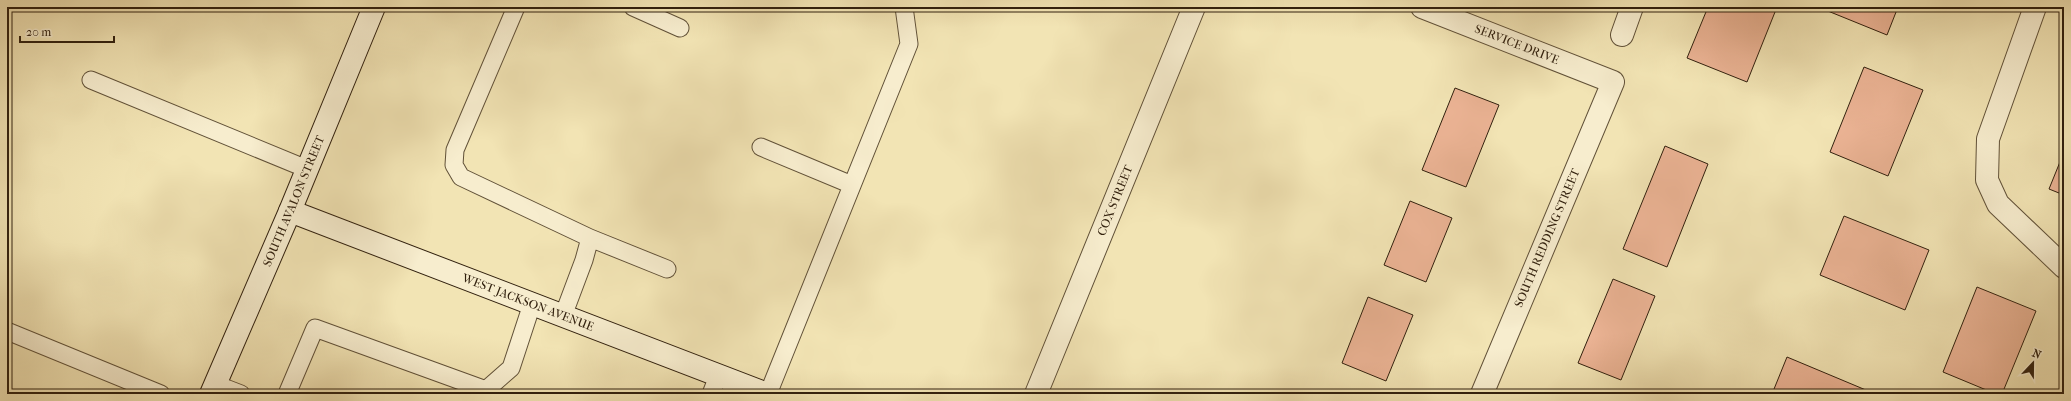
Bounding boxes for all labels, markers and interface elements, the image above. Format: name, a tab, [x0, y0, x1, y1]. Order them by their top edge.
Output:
scale bar	[20, 18, 114, 44]
street label: SERVICE DRIVE	[1473, 21, 1561, 67]
text: 20 m	[26, 25, 51, 39]
street label: SOUTH AVALON STREET	[260, 132, 328, 269]
street label: COX STREET	[1094, 162, 1136, 238]
street label: SOUTH REDDING STREET	[1511, 166, 1583, 310]
street label: WEST JACKSON AVENUE	[459, 270, 596, 334]
north arrow	[2013, 343, 2053, 383]
text: N	[2030, 347, 2043, 362]

